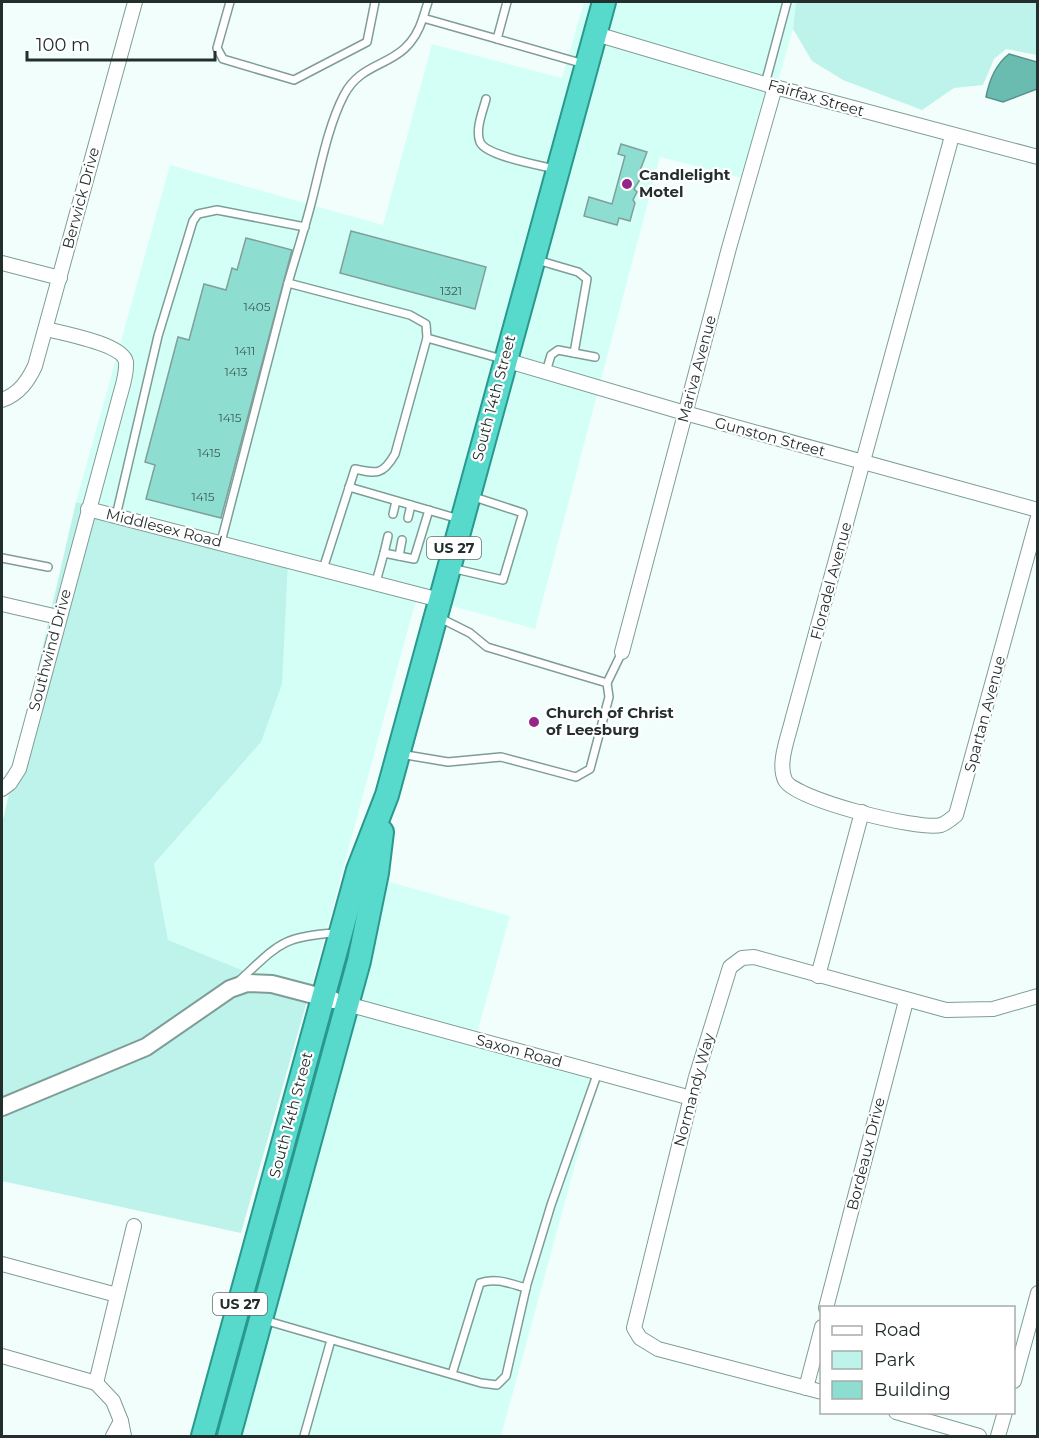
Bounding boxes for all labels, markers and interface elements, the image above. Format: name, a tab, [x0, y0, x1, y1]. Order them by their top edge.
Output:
scale bar	[27, 24, 214, 62]
text: 100 m	[36, 34, 90, 56]
street label: Fairfax Street	[766, 75, 866, 120]
street label: Berwick Drive	[58, 145, 103, 251]
place label: Candlelight Motel	[639, 165, 731, 201]
marker: Candlelight Motel	[620, 177, 634, 191]
house number: 1321	[440, 283, 462, 298]
house number: 1405	[243, 299, 271, 314]
street label: Mariva Avenue	[673, 313, 720, 425]
street label: South 14th Street	[468, 333, 519, 463]
house number: 1411	[235, 343, 255, 358]
house number: 1413	[224, 364, 248, 379]
house number: 1415	[218, 410, 242, 425]
street label: Gunston Street	[713, 413, 828, 460]
house number: 1415	[197, 445, 221, 460]
house number: 1415	[191, 489, 215, 504]
street label: Middlesex Road	[104, 504, 224, 551]
street label: Floradel Avenue	[806, 520, 855, 642]
road number: US 27	[427, 537, 481, 559]
street label: Southwind Drive	[24, 587, 75, 713]
street label: Spartan Avenue	[960, 654, 1009, 774]
place label: Church of Christ of Leesburg	[546, 703, 674, 739]
marker: Church of Christ of Leesburg	[527, 715, 541, 729]
street label: Saxon Road	[474, 1030, 564, 1071]
street label: Normandy Way	[669, 1030, 718, 1149]
street label: South 14th Street	[265, 1050, 316, 1180]
street label: Bordeaux Drive	[842, 1095, 889, 1212]
road number: US 27	[213, 1293, 267, 1315]
legend	[820, 1306, 1015, 1414]
text: Road	[874, 1319, 921, 1341]
text: Park	[874, 1349, 915, 1371]
text: Building	[874, 1379, 951, 1401]

